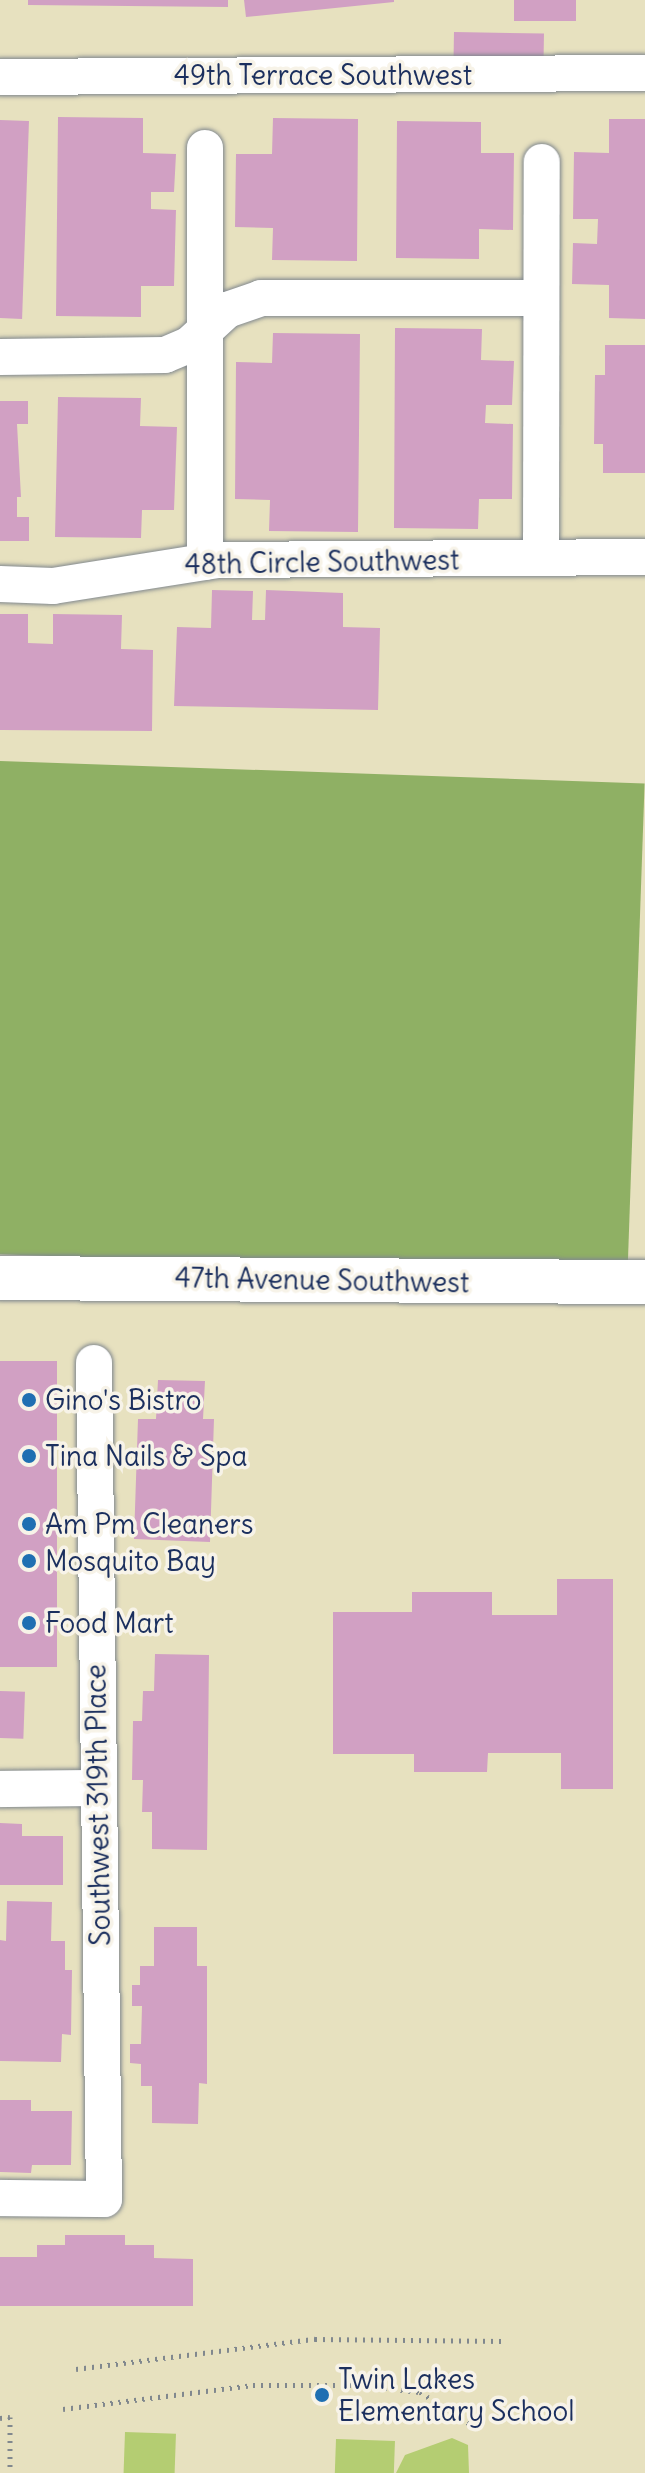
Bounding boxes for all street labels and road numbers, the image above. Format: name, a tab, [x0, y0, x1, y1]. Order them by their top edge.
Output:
street label: 49th Terrace Southwest	[174, 58, 472, 92]
street label: 48th Circle Southwest	[184, 543, 460, 581]
street label: 47th Avenue Southwest	[174, 1261, 470, 1299]
street label: Southwest 319th Place	[79, 1664, 117, 1946]

